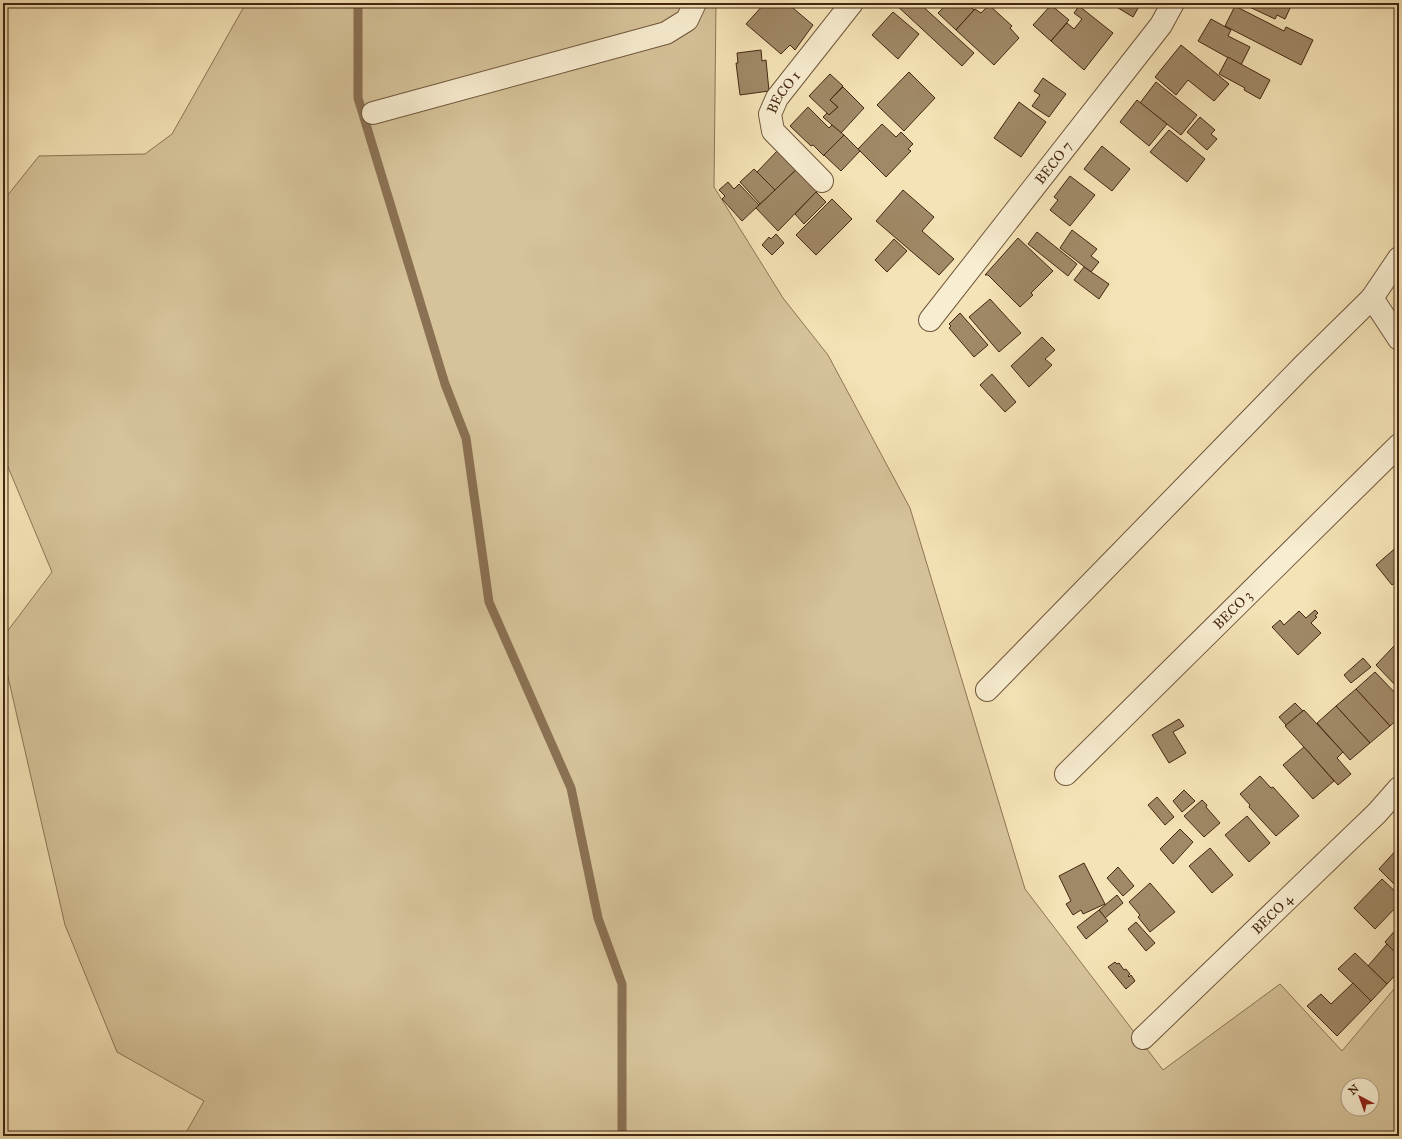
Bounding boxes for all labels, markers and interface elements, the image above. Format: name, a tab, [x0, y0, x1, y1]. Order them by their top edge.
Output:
street label: BECO 1	[763, 67, 804, 116]
street label: BECO 7	[1032, 138, 1076, 188]
street label: BECO 3	[1210, 587, 1256, 633]
street label: BECO 4	[1248, 890, 1297, 938]
north arrow	[1340, 1077, 1380, 1117]
text: N	[1346, 1081, 1362, 1098]

